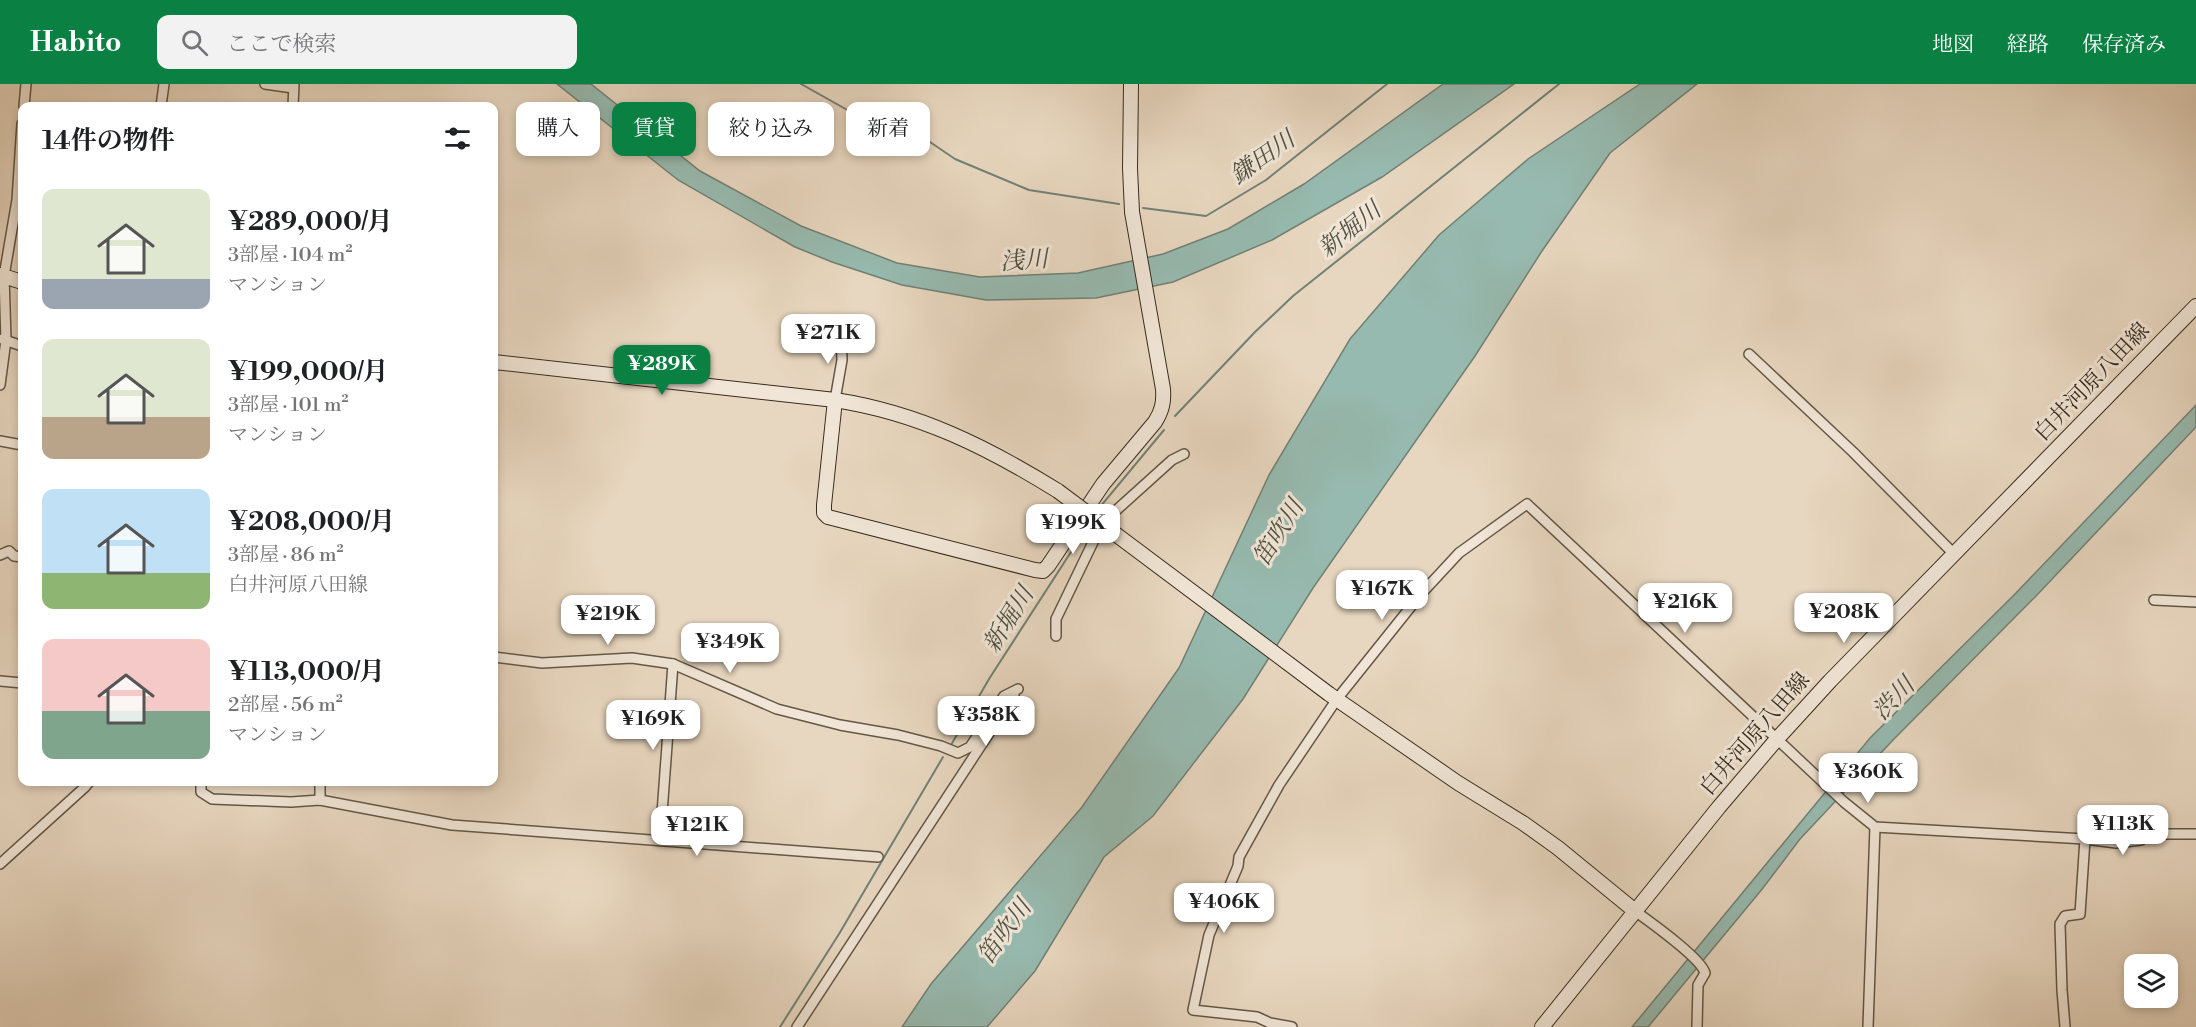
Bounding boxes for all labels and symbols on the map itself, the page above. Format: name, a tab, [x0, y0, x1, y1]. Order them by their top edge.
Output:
water label: 鎌田川	[1225, 123, 1304, 191]
water label: 新堀川	[1313, 194, 1390, 264]
water label: 浅川	[999, 244, 1052, 278]
pin: ¥271K	[786, 314, 870, 365]
street label: 白井河原八田線	[2029, 317, 2155, 447]
pin: ¥289K	[620, 345, 704, 396]
water label: 笛吹川	[1247, 492, 1312, 571]
pin: ¥199K	[1031, 504, 1115, 555]
pin: ¥167K	[1340, 570, 1424, 621]
water label: 新堀川	[977, 579, 1042, 658]
pin: ¥216K	[1643, 583, 1727, 634]
pin: ¥208K	[1802, 593, 1886, 644]
pin: ¥219K	[566, 595, 650, 646]
pin: ¥349K	[688, 623, 772, 674]
street label: 白井河原八田線	[1694, 667, 1816, 801]
water label: 渋川	[1867, 669, 1924, 727]
pin: ¥358K	[944, 696, 1028, 747]
pin: ¥169K	[611, 700, 695, 751]
pin: ¥360K	[1826, 753, 1910, 804]
pin: ¥113K	[2081, 805, 2165, 856]
pin: ¥121K	[655, 806, 739, 857]
pin: ¥406K	[1182, 883, 1266, 934]
water label: 笛吹川	[972, 892, 1040, 970]

